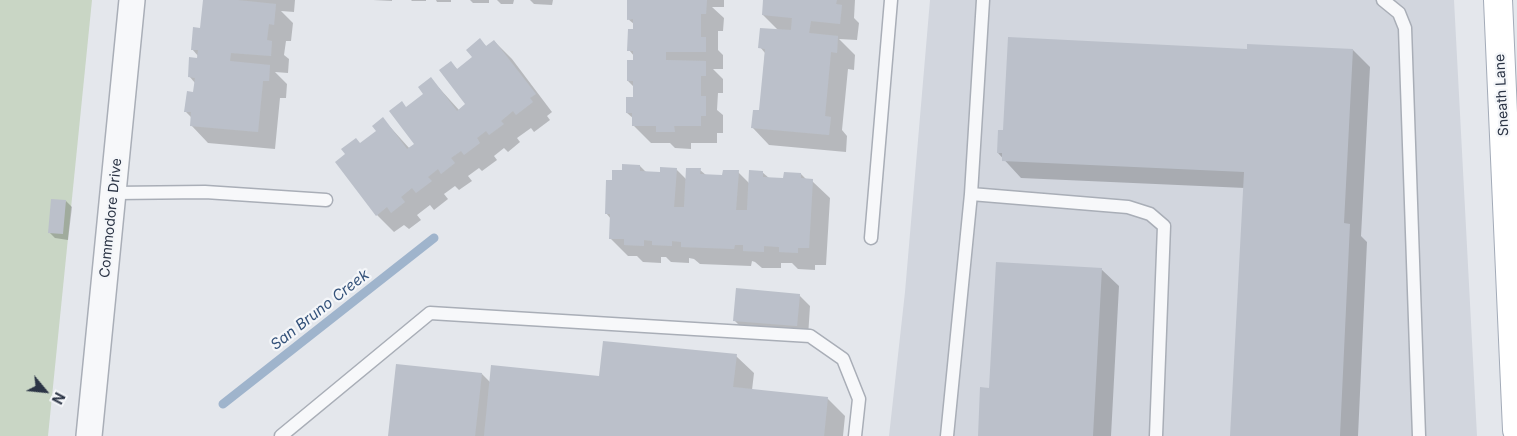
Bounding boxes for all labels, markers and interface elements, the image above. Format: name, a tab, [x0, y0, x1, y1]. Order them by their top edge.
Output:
street label: Sneath Lane	[1491, 53, 1513, 137]
street label: Commodore Drive	[96, 157, 126, 279]
water label: San Bruno Creek	[267, 266, 373, 354]
north arrow	[20, 366, 70, 416]
text: N	[49, 390, 69, 407]

